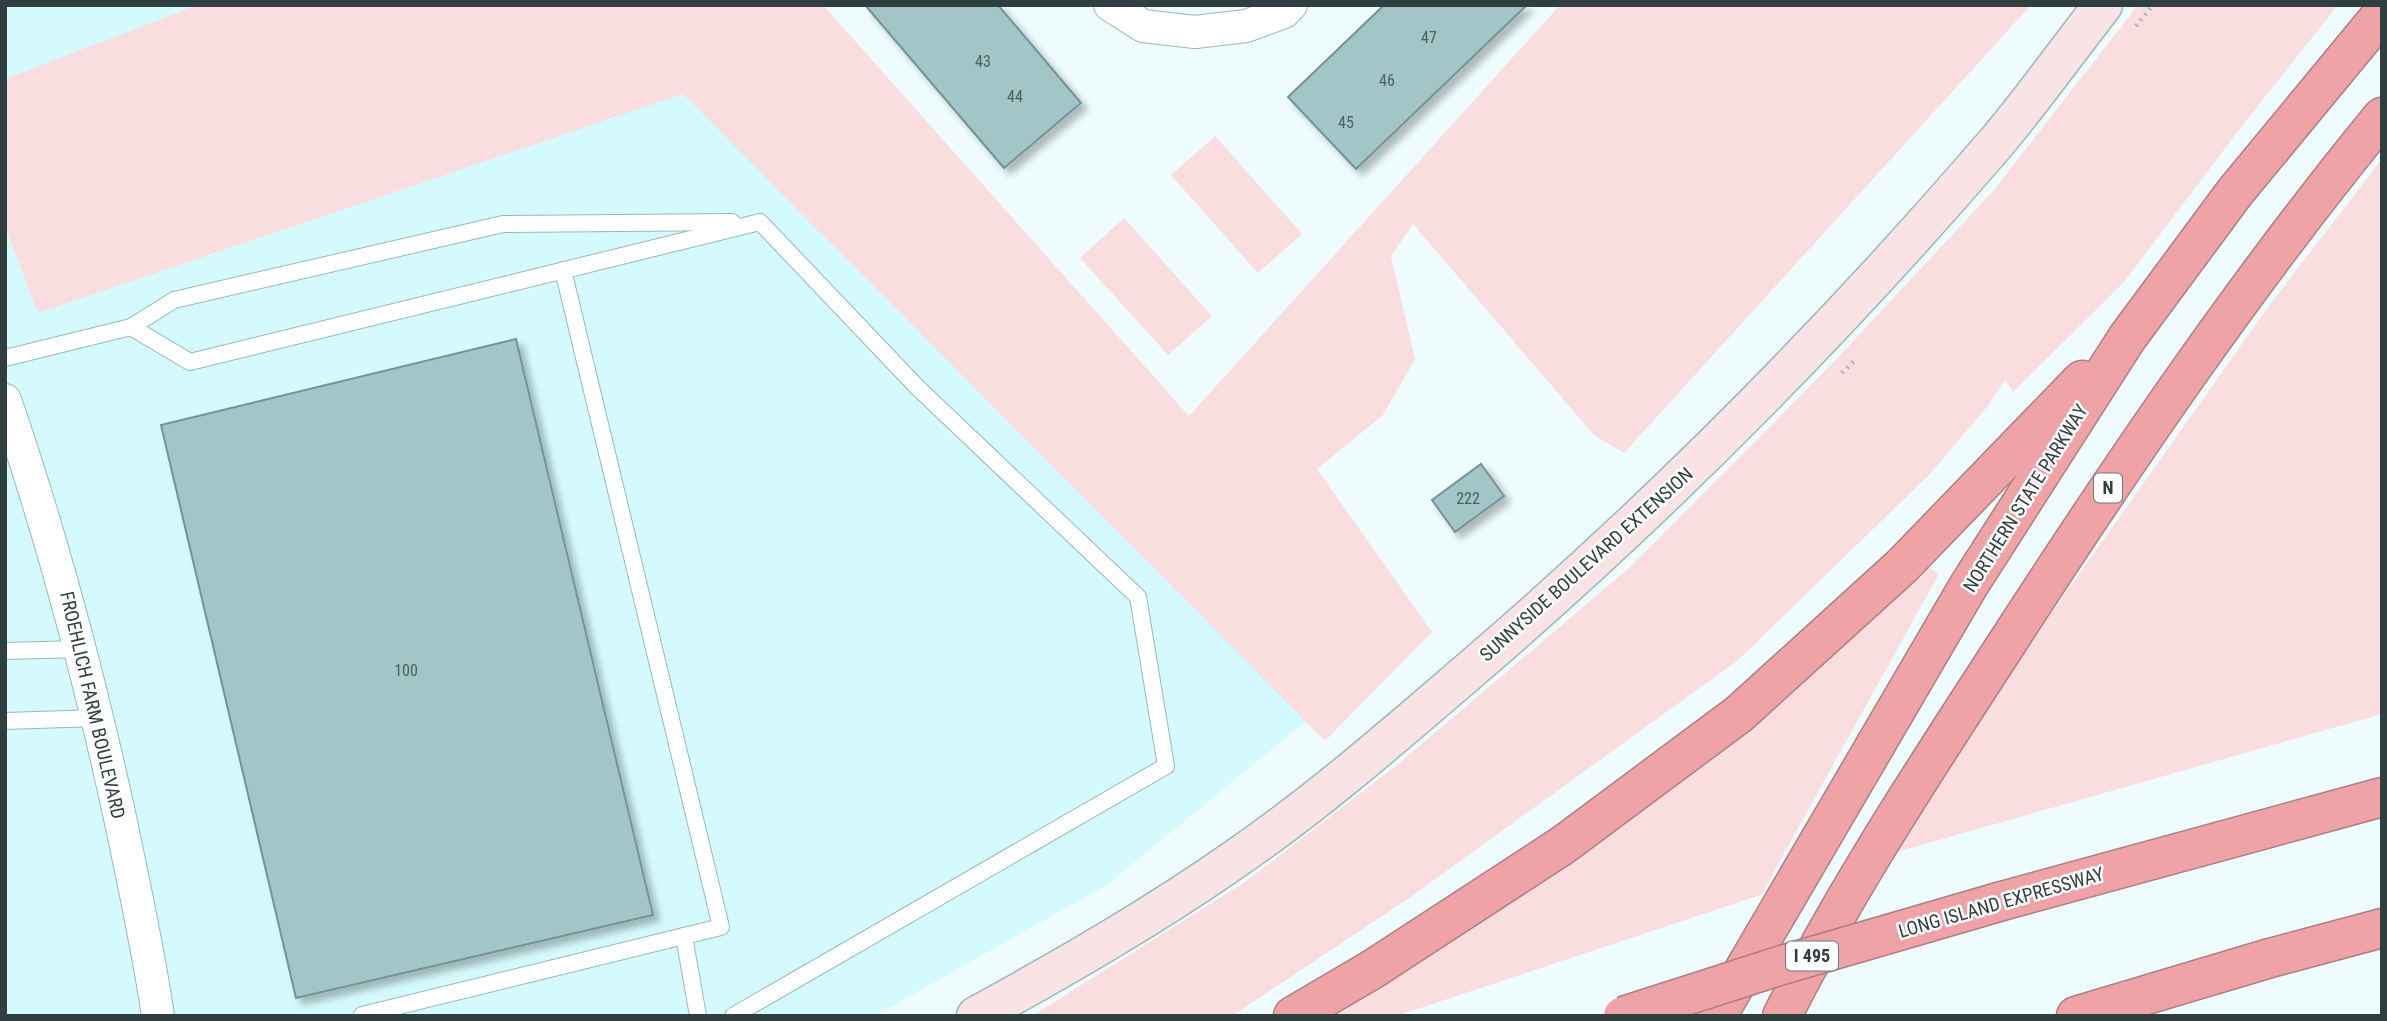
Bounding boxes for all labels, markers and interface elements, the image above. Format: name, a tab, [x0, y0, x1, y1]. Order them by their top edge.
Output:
house number: 47	[1421, 28, 1437, 47]
house number: 43	[975, 52, 991, 71]
house number: 46	[1379, 71, 1395, 90]
house number: 44	[1007, 87, 1023, 106]
house number: 45	[1338, 113, 1354, 132]
street label: NORTHERN STATE PARKWAY	[1958, 400, 2093, 596]
street label: SUNNYSIDE BOULEVARD EXTENSION	[1475, 463, 1698, 666]
road number: N	[2094, 474, 2122, 502]
house number: 222	[1456, 489, 1480, 508]
street label: FROEHLICH FARM BOULEVARD	[55, 589, 130, 821]
house number: 100	[394, 661, 418, 680]
street label: LONG ISLAND EXPRESSWAY	[1896, 862, 2107, 943]
road number: I 495	[1786, 942, 1838, 971]

